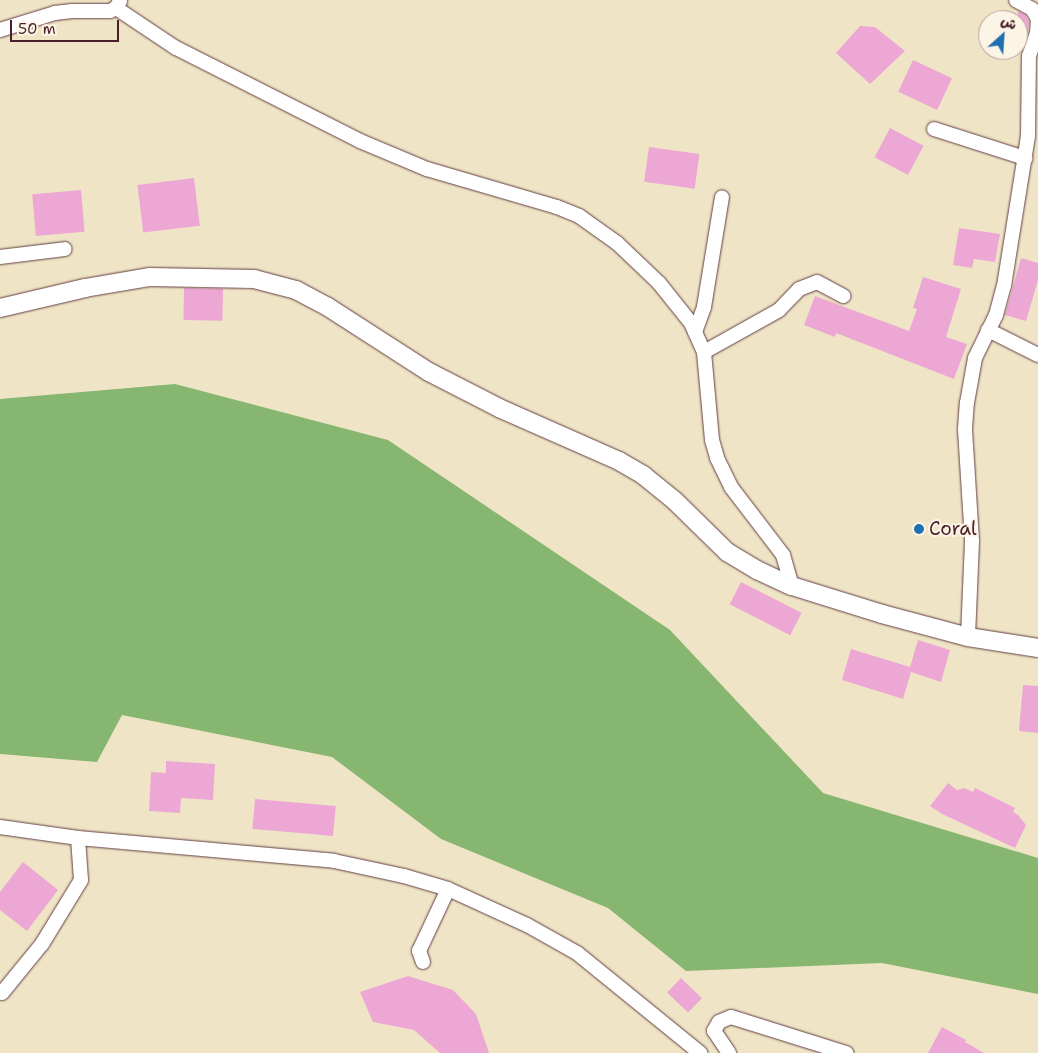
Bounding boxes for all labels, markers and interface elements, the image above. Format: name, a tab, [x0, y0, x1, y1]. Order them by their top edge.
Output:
scale bar	[12, 10, 121, 42]
north arrow	[978, 10, 1028, 60]
text: ش	[998, 11, 1020, 34]
text: 50 m	[18, 19, 56, 39]
place label: Coral	[929, 518, 977, 540]
marker: Coral	[913, 523, 925, 535]

